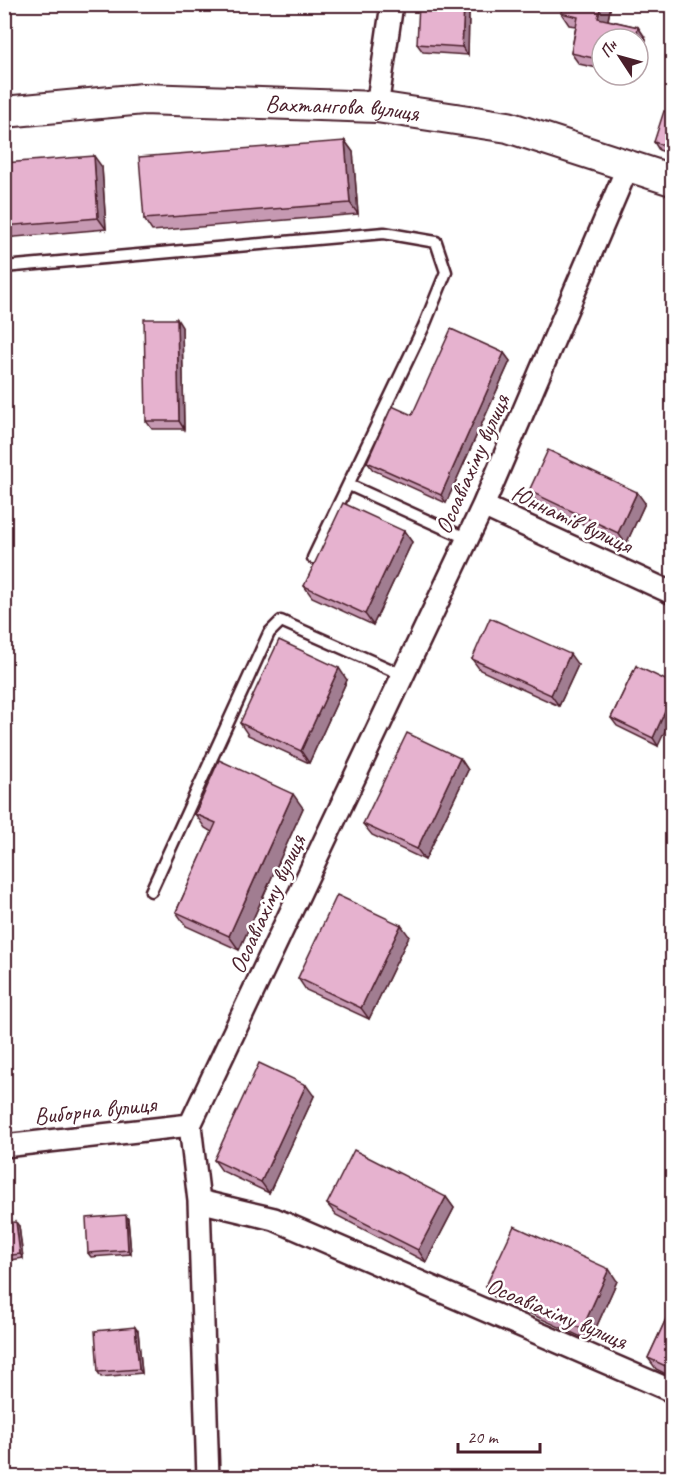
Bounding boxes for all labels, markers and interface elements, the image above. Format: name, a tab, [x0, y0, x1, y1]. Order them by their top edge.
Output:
north arrow	[590, 27, 650, 87]
text: Пн	[596, 35, 622, 61]
street label: Вахтангова вулиця	[265, 88, 422, 128]
street label: Осоавіахіму вулиця	[428, 388, 517, 539]
street label: Юннатів вулиця	[507, 478, 639, 561]
street label: Осоавіахіму вулиця	[222, 829, 313, 978]
street label: Виборна вулиця	[33, 1088, 159, 1131]
street label: Осоавіахіму вулиця	[482, 1270, 633, 1357]
scale bar	[458, 1416, 540, 1454]
text: 20 m	[467, 1426, 500, 1448]

